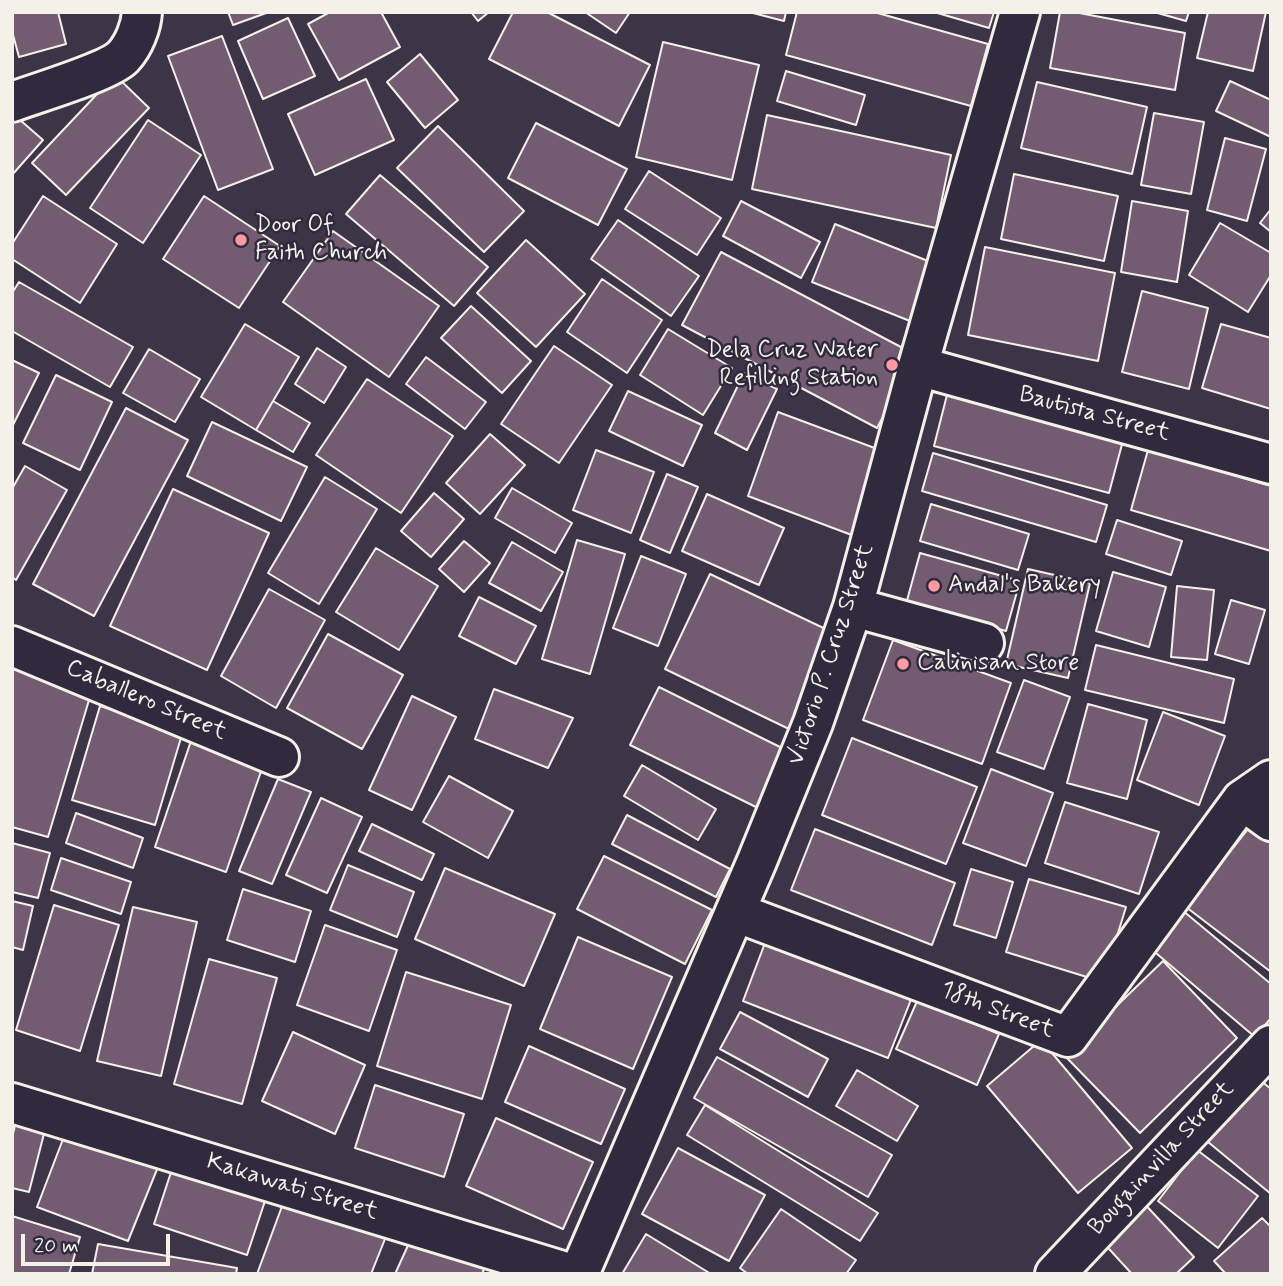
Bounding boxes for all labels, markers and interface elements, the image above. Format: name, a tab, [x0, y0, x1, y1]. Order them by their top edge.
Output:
place label: Door Of Faith Church	[255, 212, 387, 268]
marker: Door Of Faith Church	[233, 232, 249, 248]
place label: Dela Cruz Water Refilling Station	[706, 337, 878, 393]
marker: Dela Cruz Water Refilling Station	[884, 357, 900, 373]
street label: Bautista Street	[1015, 381, 1173, 449]
street label: Victorio P. Cruz Street	[783, 541, 881, 769]
place label: Andal's Bakery	[948, 572, 1101, 600]
marker: Andal's Bakery	[926, 578, 942, 594]
place label: Calinisan Store	[917, 650, 1079, 678]
street label: Caballero Street	[61, 654, 231, 748]
marker: Calinisan Store	[895, 656, 911, 672]
street label: 18th Street	[936, 976, 1058, 1046]
street label: Bougainvilla Street	[1083, 1076, 1241, 1242]
street label: Kakawati Street	[203, 1148, 381, 1228]
scale bar	[24, 1220, 173, 1264]
text: 20 m	[34, 1232, 79, 1260]

